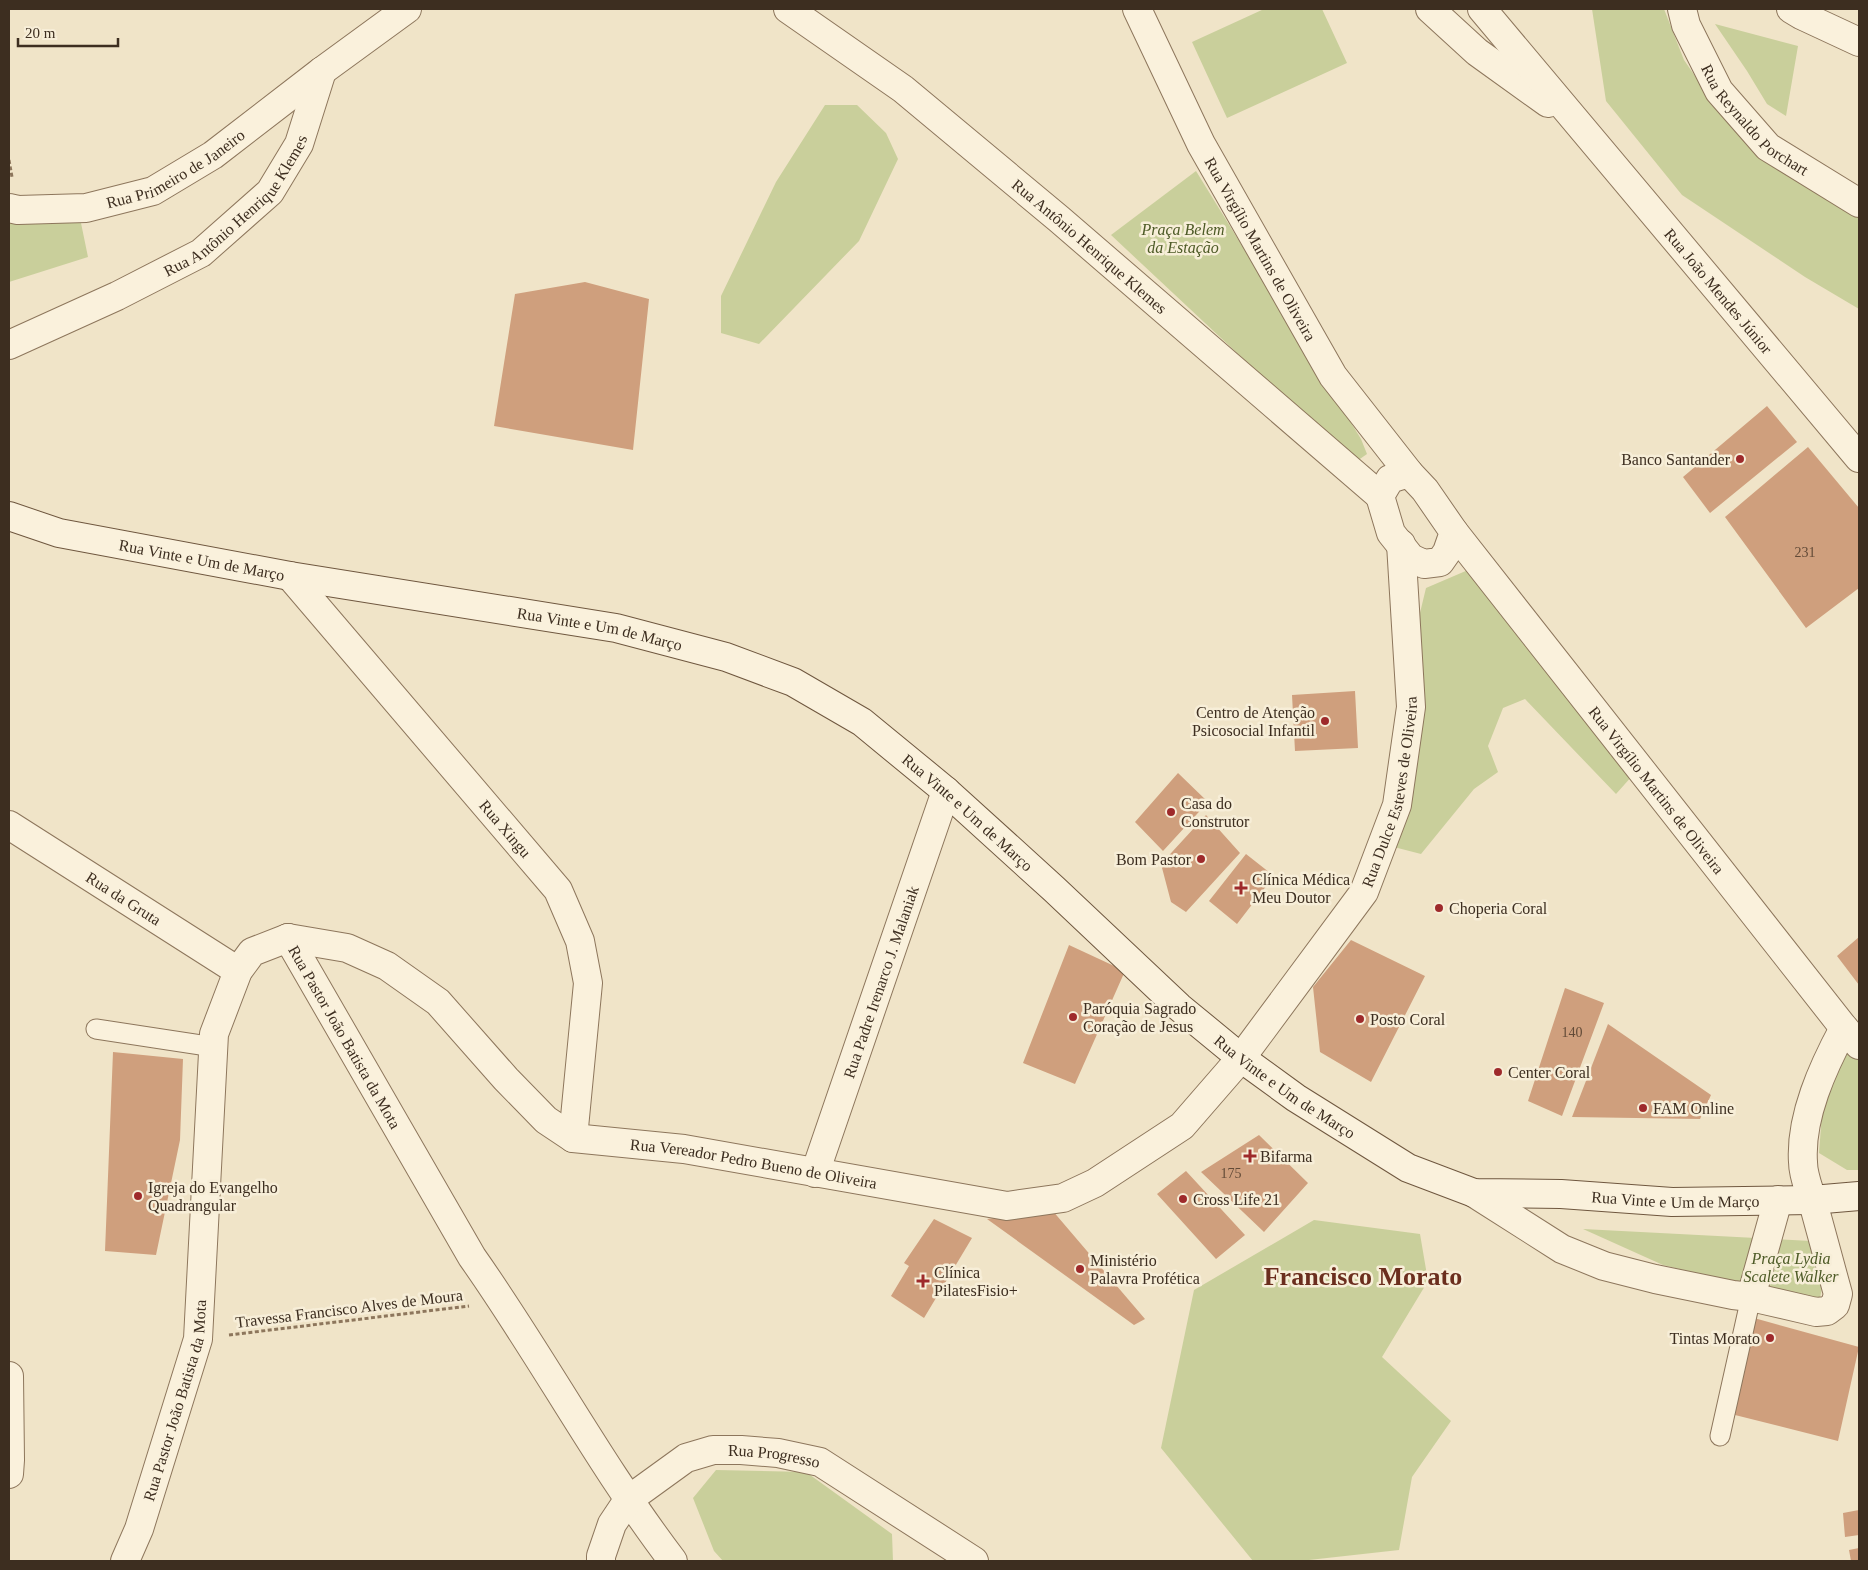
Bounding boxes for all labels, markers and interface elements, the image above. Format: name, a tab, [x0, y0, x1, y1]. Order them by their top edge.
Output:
scale bar	[18, 15, 118, 47]
text: 20 m	[25, 25, 56, 41]
street label: Rua Reynaldo Porchart	[1698, 62, 1812, 179]
street label: Rua Primeiro de Janeiro	[105, 126, 248, 212]
street label: Rua Antônio Henrique Klemes	[161, 133, 310, 280]
street label: Rua Virgílio Martins de Oliveira	[1201, 154, 1319, 344]
street label: Rua Antônio Henrique Klemes	[1009, 176, 1170, 317]
park label: Praça Belem da Estação	[1140, 221, 1225, 257]
street label: Rua João Mendes Júnior	[1661, 225, 1776, 358]
place label: Banco Santander	[1621, 451, 1731, 468]
marker: Banco Santander	[1734, 453, 1746, 465]
street label: Rua Vinte e Um de Março	[117, 536, 286, 584]
house number: 231	[1795, 545, 1816, 560]
street label: Rua Vinte e Um de Março	[516, 604, 684, 654]
street label: Rua Dulce Esteves de Oliveira	[1359, 696, 1420, 890]
street label: Rua Virgílio Martins de Oliveira	[1585, 703, 1727, 877]
place label: Centro de Atenção Psicosocial Infantil	[1192, 704, 1316, 739]
marker: Centro de Atenção Psicosocial Infantil	[1319, 715, 1331, 727]
street label: Rua Vinte e Um de Março	[899, 751, 1036, 875]
place label: Casa do Construtor	[1181, 795, 1250, 830]
street label: Rua Xingu	[476, 797, 534, 861]
marker: Casa do Construtor	[1165, 806, 1177, 818]
place label: Bom Pastor	[1116, 851, 1192, 868]
marker: Bom Pastor	[1195, 853, 1207, 865]
street label: Rua da Gruta	[83, 868, 164, 929]
place label: Clínica Médica Meu Doutor	[1252, 871, 1350, 906]
marker: Clínica Médica Meu Doutor	[1234, 881, 1248, 895]
street label: Rua Padre Irenarco J. Malaniak	[840, 884, 922, 1080]
place label: Choperia Coral	[1449, 900, 1548, 918]
marker: Choperia Coral	[1433, 902, 1445, 914]
street label: Rua Pastor João Batista da Mota	[285, 942, 404, 1132]
place label: Paróquia Sagrado Coração de Jesus	[1083, 1000, 1196, 1036]
marker: Paróquia Sagrado Coração de Jesus	[1067, 1011, 1079, 1023]
place label: Posto Coral	[1370, 1011, 1446, 1028]
marker: Posto Coral	[1354, 1013, 1366, 1025]
house number: 140	[1562, 1025, 1583, 1040]
street label: Rua Vinte e Um de Março	[1211, 1032, 1358, 1142]
place label: Center Coral	[1508, 1064, 1591, 1081]
marker: Center Coral	[1492, 1066, 1504, 1078]
place label: FAM Online	[1653, 1100, 1734, 1117]
marker: FAM Online	[1637, 1102, 1649, 1114]
street label: Rua Vereador Pedro Bueno de Oliveira	[629, 1136, 878, 1192]
place label: Bifarma	[1260, 1148, 1312, 1165]
marker: Bifarma	[1244, 1150, 1256, 1162]
house number: 175	[1221, 1166, 1242, 1181]
place label: Igreja do Evangelho Quadrangular	[148, 1179, 278, 1215]
street label: Rua Vinte e Um de Março	[1591, 1188, 1760, 1211]
marker: Igreja do Evangelho Quadrangular	[132, 1190, 144, 1202]
place label: Cross Life 21	[1193, 1191, 1280, 1208]
marker: Cross Life 21	[1177, 1193, 1189, 1205]
park label: Praça Lydia Scalete Walker	[1744, 1250, 1839, 1285]
place label: Ministério Palavra Profética	[1090, 1252, 1200, 1287]
district label: Francisco Morato	[1264, 1262, 1462, 1291]
marker: Ministério Palavra Profética	[1074, 1263, 1086, 1275]
place label: Clínica PilatesFisio+	[934, 1264, 1018, 1299]
marker: Clínica PilatesFisio+	[916, 1274, 930, 1288]
street label: Travessa Francisco Alves de Moura	[235, 1286, 464, 1331]
street label: Rua Pastor João Batista da Mota	[140, 1299, 209, 1503]
place label: Tintas Morato	[1669, 1330, 1760, 1347]
marker: Tintas Morato	[1764, 1332, 1776, 1344]
street label: Rua Progresso	[728, 1442, 822, 1471]

